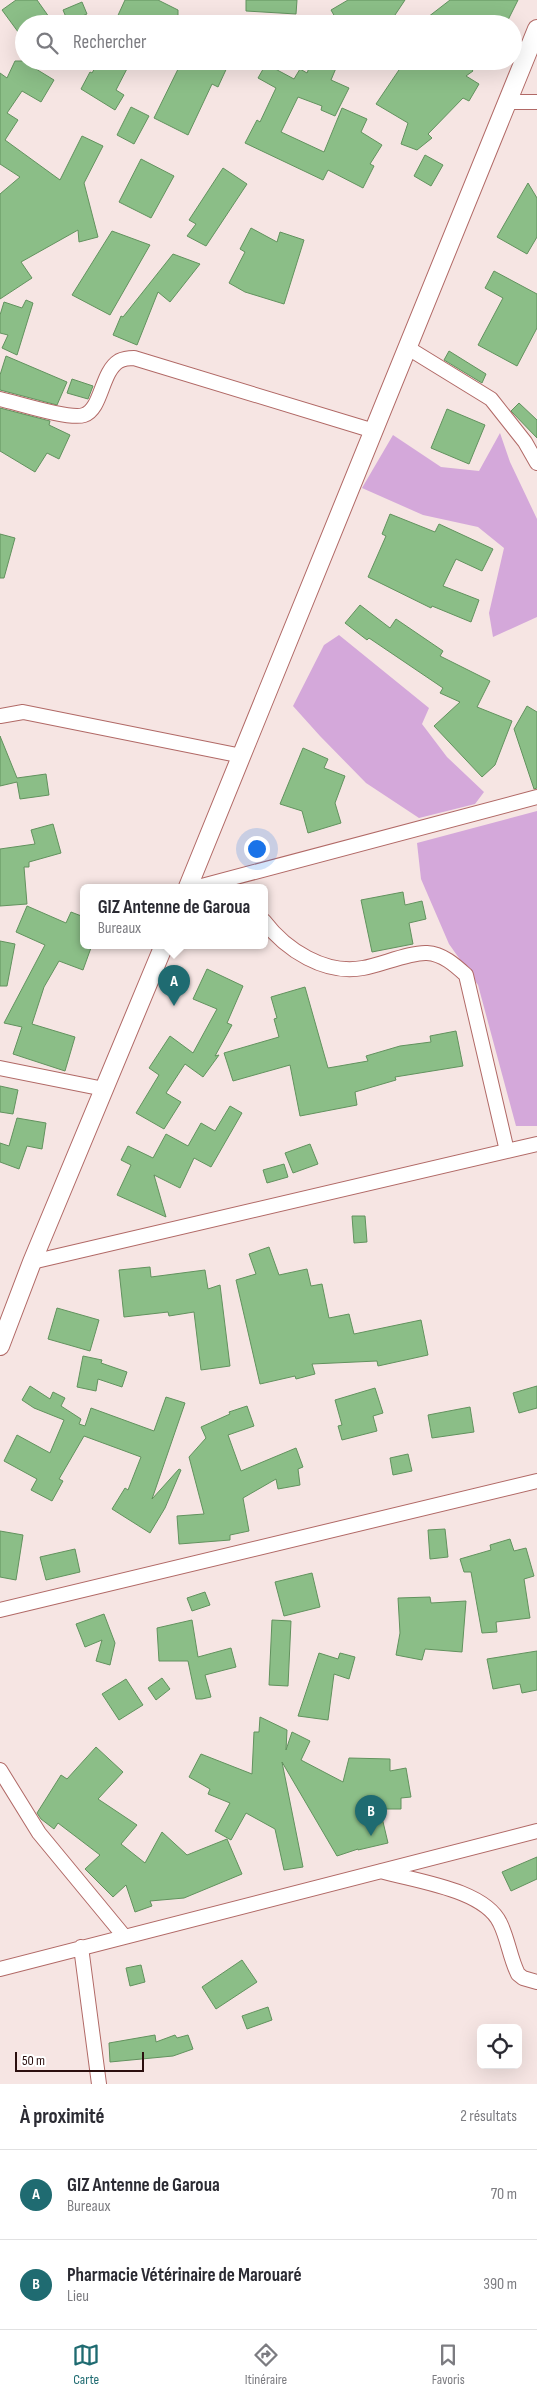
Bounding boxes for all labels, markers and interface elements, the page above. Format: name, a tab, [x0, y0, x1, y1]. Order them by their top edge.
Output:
search box	[15, 15, 522, 70]
icon: search	[33, 29, 61, 57]
text: Rechercher	[73, 31, 147, 54]
your location	[244, 836, 270, 862]
popup	[80, 884, 268, 949]
text: GIZ Antenne de Garoua	[98, 896, 250, 919]
text: Bureaux	[98, 919, 141, 938]
pin: A	[158, 965, 190, 1006]
pin: B	[355, 1795, 387, 1836]
map controls	[477, 2024, 522, 2069]
button: locate	[477, 2024, 522, 2069]
scale bar	[15, 2049, 144, 2072]
text: 50 m	[22, 2052, 45, 2069]
text: À proximité	[20, 2104, 105, 2129]
text: 2 résultats	[460, 2107, 517, 2126]
text: GIZ Antenne de Garoua	[67, 2174, 220, 2197]
text: A	[32, 2185, 40, 2204]
text: 70 m	[491, 2185, 517, 2204]
text: Bureaux	[67, 2197, 110, 2216]
text: Pharmacie Vétérinaire de Marouaré	[67, 2264, 302, 2287]
text: B	[32, 2275, 40, 2294]
text: 390 m	[483, 2275, 517, 2294]
text: Lieu	[67, 2287, 89, 2306]
tab: Carte	[72, 2341, 100, 2388]
tab: Itinéraire	[245, 2341, 287, 2388]
tab: Favoris	[432, 2341, 465, 2388]

